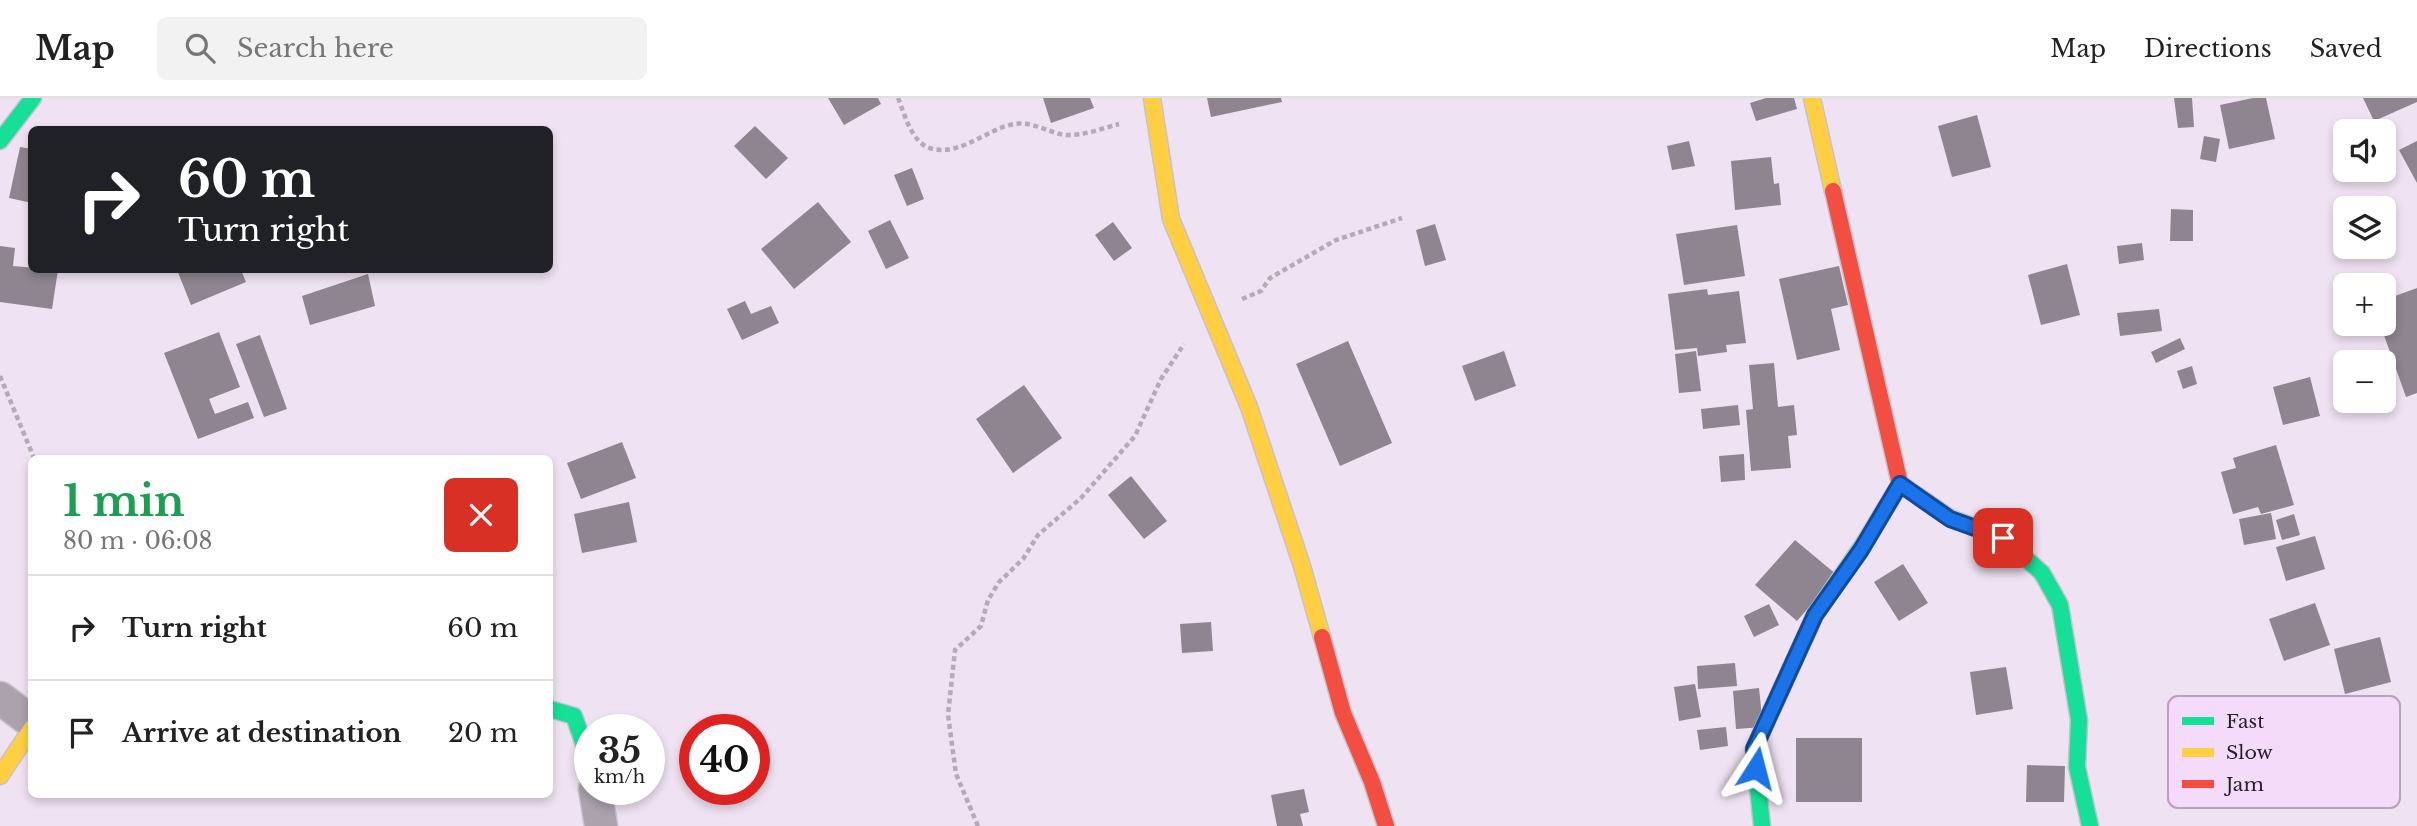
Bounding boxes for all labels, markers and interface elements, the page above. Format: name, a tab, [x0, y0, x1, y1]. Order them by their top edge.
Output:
search box	[157, 17, 647, 80]
text: Map	[35, 28, 115, 69]
icon: search	[181, 29, 219, 67]
text: Search here	[237, 32, 394, 64]
text: Map	[2050, 34, 2106, 63]
text: Directions	[2144, 34, 2272, 63]
text: Saved	[2310, 34, 2382, 63]
map controls	[2333, 119, 2396, 413]
button: sound	[2333, 119, 2396, 182]
text: 60 m	[178, 149, 315, 210]
icon: right	[63, 154, 154, 245]
button: layers	[2333, 196, 2396, 259]
text: Turn right	[178, 210, 349, 250]
button: +	[2333, 273, 2396, 336]
button: −	[2333, 350, 2396, 413]
text: 1 min	[63, 475, 185, 527]
button: close	[444, 478, 518, 552]
pin	[1973, 508, 2033, 568]
icon: arrive	[1984, 519, 2022, 557]
text: 80 m · 06:08	[63, 527, 213, 555]
icon: right	[63, 609, 101, 647]
text: Turn right	[122, 612, 267, 644]
text: 60 m	[447, 612, 518, 644]
legend	[2168, 696, 2400, 808]
text: Fast	[2226, 710, 2265, 733]
icon: arrive	[63, 714, 101, 752]
speed limit sign: 40	[679, 714, 770, 805]
text: Arrive at destination	[122, 717, 402, 749]
text: 20 m	[448, 717, 518, 749]
text: 35	[598, 729, 641, 772]
position arrow	[1719, 731, 1793, 805]
text: Slow	[2226, 741, 2273, 764]
text: km/h	[594, 766, 645, 788]
text: Jam	[2223, 773, 2264, 796]

